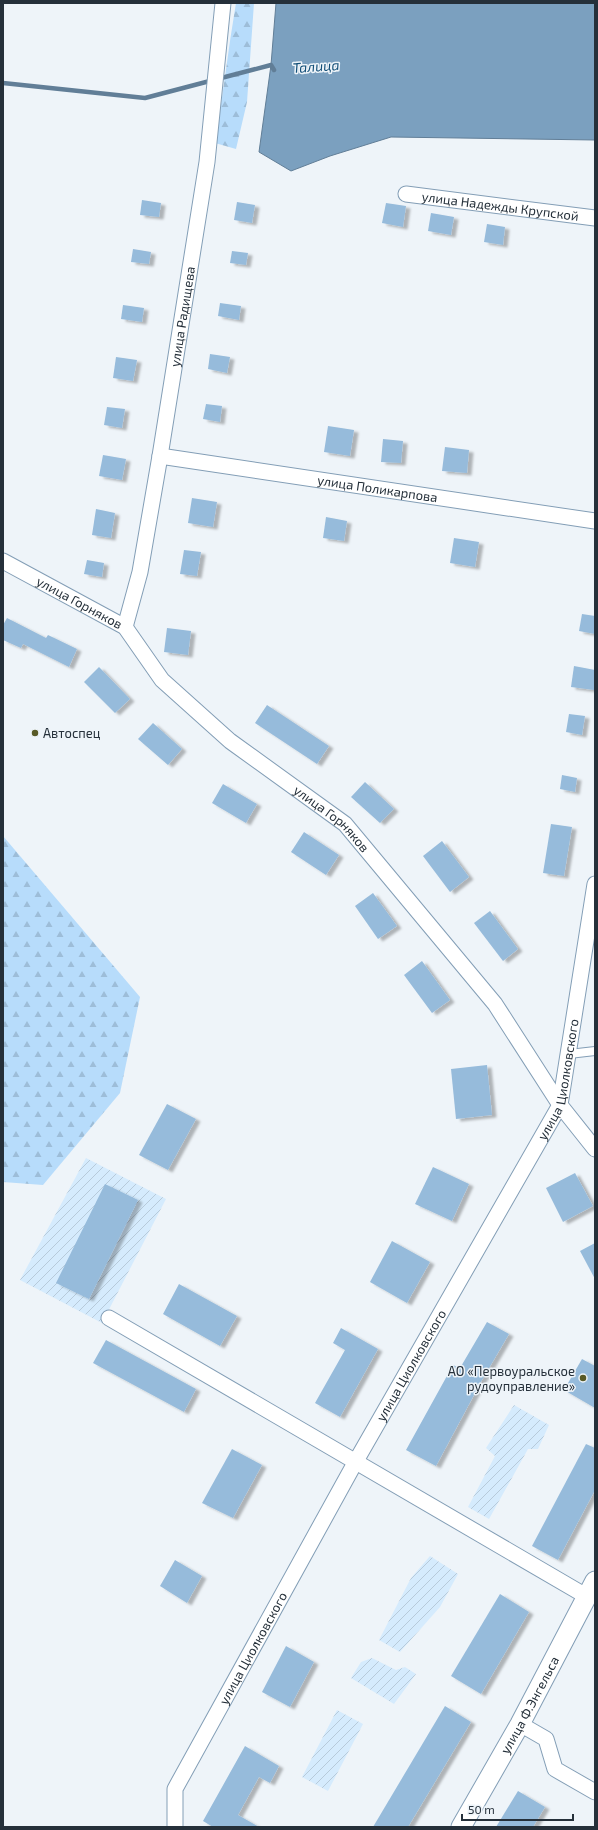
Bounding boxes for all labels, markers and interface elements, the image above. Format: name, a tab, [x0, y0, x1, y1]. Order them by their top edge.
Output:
water label: Талица	[292, 56, 340, 76]
street label: улица Надежды Крупской	[421, 188, 580, 224]
street label: улица Радищева	[166, 265, 198, 368]
street label: улица Поликарпова	[316, 472, 439, 505]
street label: улица Горняков	[34, 573, 125, 632]
place label: Автоспец	[43, 725, 101, 741]
marker: Автоспец	[30, 728, 40, 738]
street label: улица Горняков	[291, 782, 373, 855]
street label: улица Циолковского	[534, 1018, 582, 1143]
street label: улица Циолковского	[373, 1307, 449, 1424]
place label: АО «Первоуральское рудоуправление»	[448, 1363, 575, 1394]
marker: АО «Первоуральское рудоуправление»	[578, 1373, 588, 1383]
street label: улица Циолковского	[215, 1589, 290, 1707]
street label: улица Ф.Энгельса	[497, 1653, 562, 1757]
scale bar	[462, 1796, 573, 1822]
text: 50 m	[468, 1802, 495, 1816]

